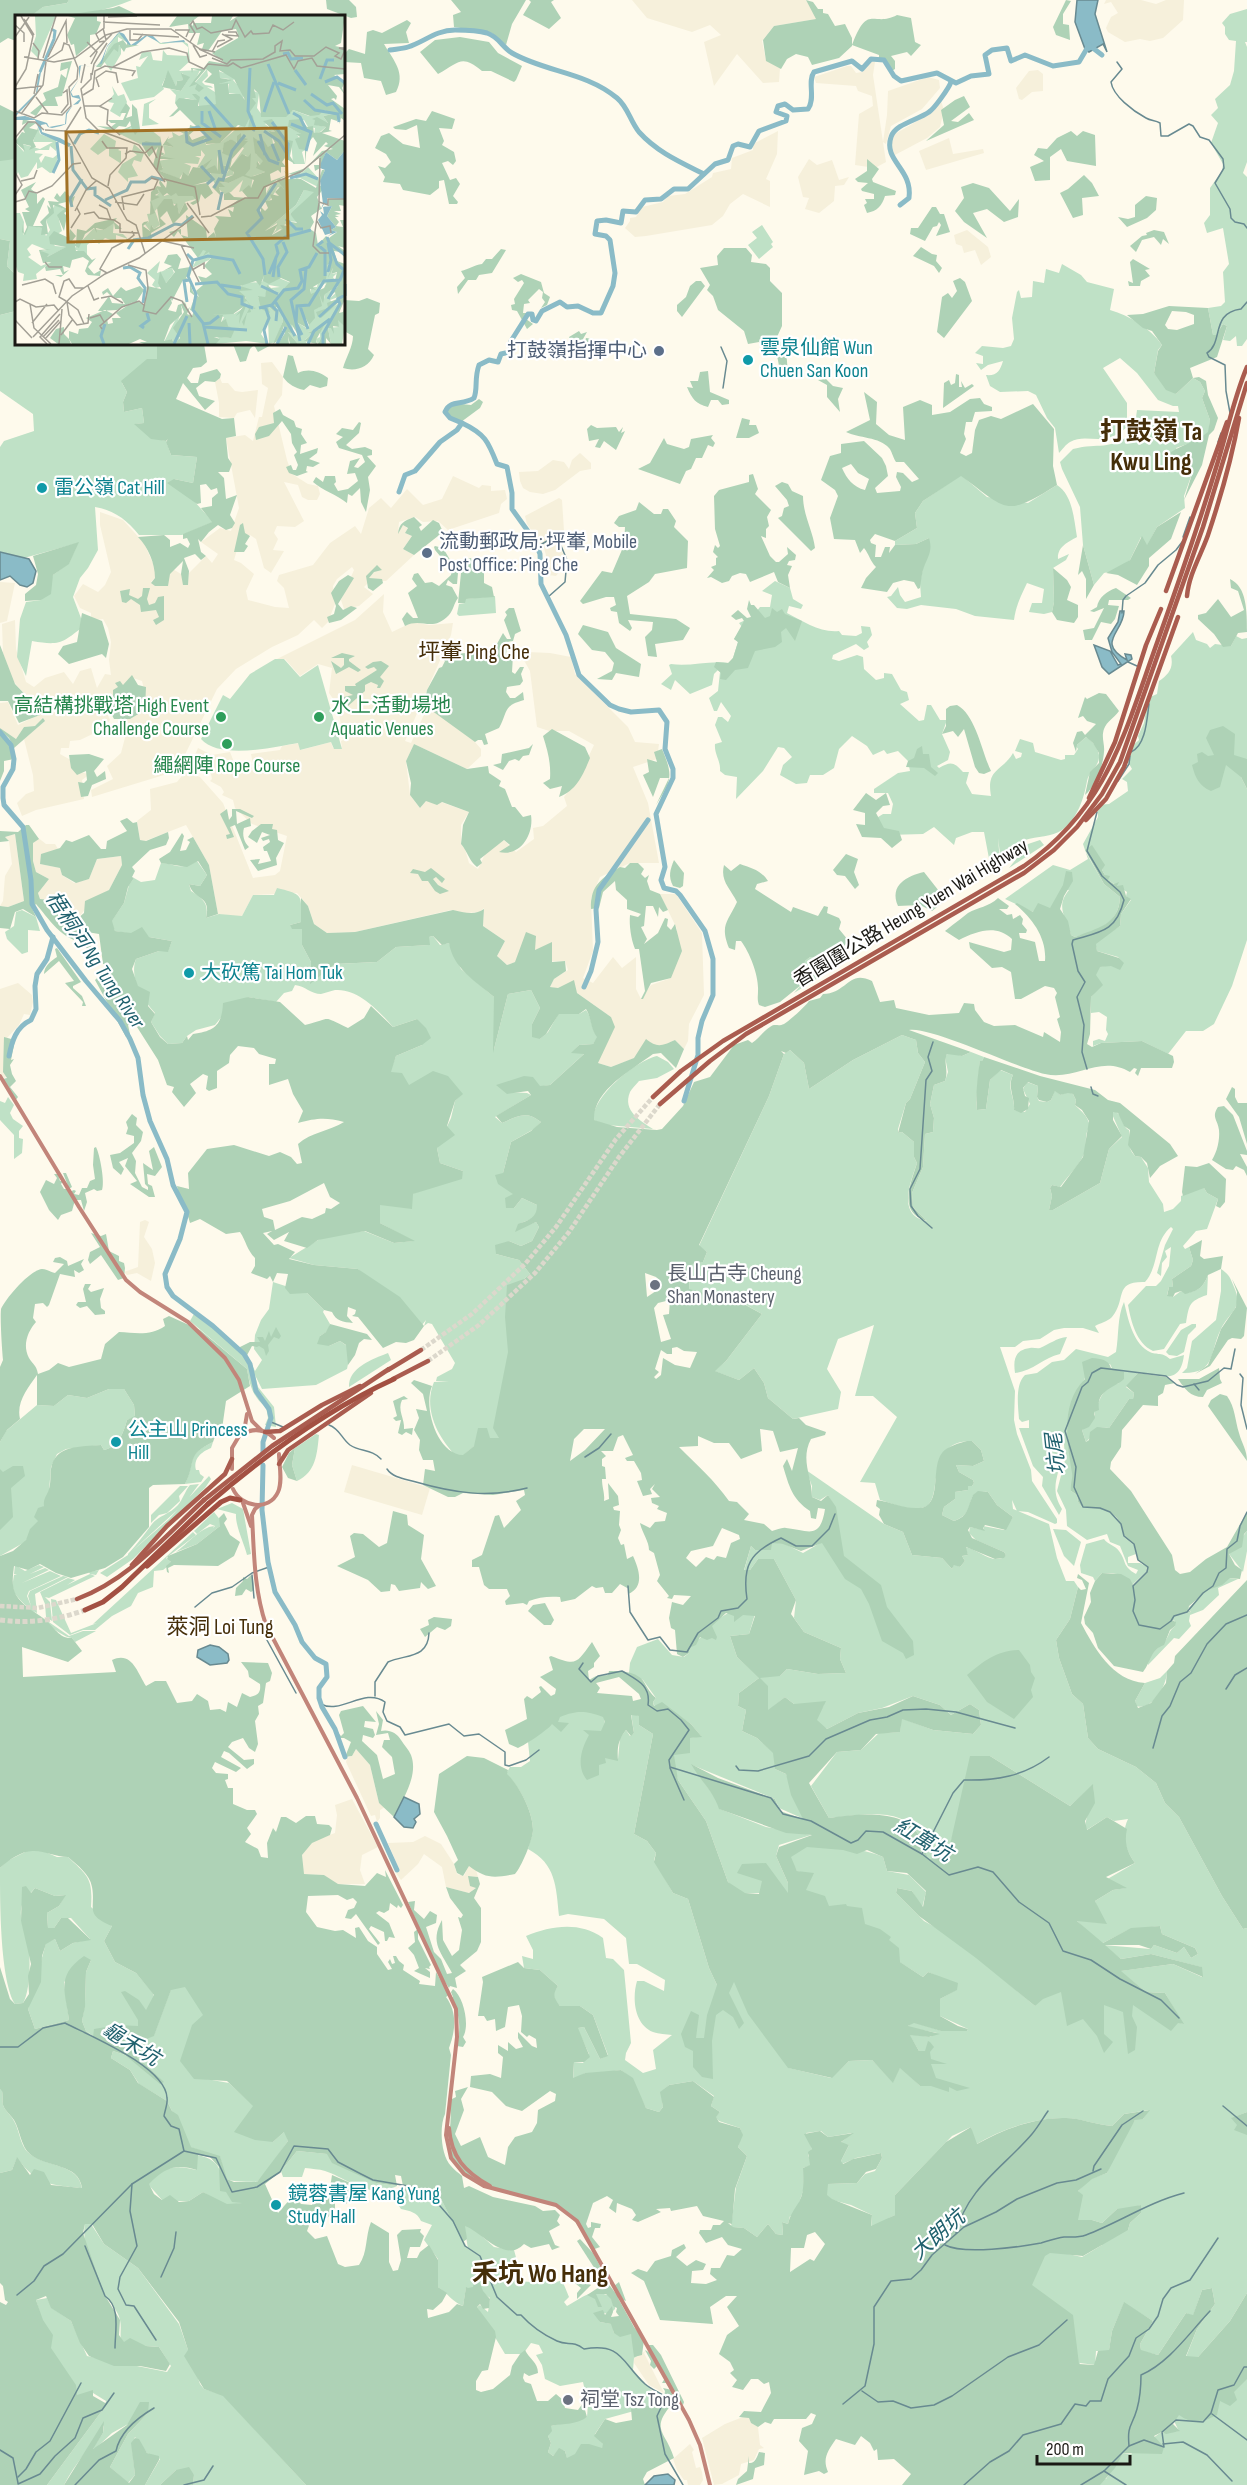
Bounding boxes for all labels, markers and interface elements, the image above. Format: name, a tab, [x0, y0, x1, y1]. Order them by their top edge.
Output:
inset map	[15, 15, 345, 345]
place label: 雲泉仙館 Wun Chuen San Koon	[760, 336, 873, 383]
place label: 打鼓嶺指揮中心	[507, 339, 647, 363]
marker: 打鼓嶺指揮中心	[652, 344, 666, 358]
marker: 雲泉仙館 Wun Chuen San Koon	[741, 353, 755, 367]
district label: 打鼓嶺 Ta Kwu Ling	[1100, 417, 1202, 478]
place label: 雷公嶺 Cat Hill	[54, 476, 165, 500]
marker: 雷公嶺 Cat Hill	[35, 481, 49, 495]
place label: 流動郵政局: 坪輋, Mobile Post Office: Ping Che	[439, 530, 637, 577]
marker: 流動郵政局: 坪輋, Mobile Post Office: Ping Che	[420, 546, 434, 560]
district label: 坪輋 Ping Che	[418, 639, 530, 666]
place label: 高結構挑戰塔 High Event Challenge Course	[14, 694, 209, 741]
place label: 水上活動場地 Aquatic Venues	[330, 694, 451, 741]
marker: 高結構挑戰塔 High Event Challenge Course	[214, 710, 228, 724]
marker: 水上活動場地 Aquatic Venues	[312, 710, 326, 724]
marker: 繩網陣 Rope Course	[220, 737, 234, 751]
place label: 繩網陣 Rope Course	[154, 754, 300, 778]
street label: 香園圍公路 Heung Yuen Wai Highway	[790, 833, 1033, 993]
water label: 梧桐河 Ng Tung River	[40, 887, 151, 1034]
place label: 大砍篤 Tai Hom Tuk	[201, 961, 343, 985]
marker: 大砍篤 Tai Hom Tuk	[182, 966, 196, 980]
place label: 長山古寺 Cheung Shan Monastery	[667, 1262, 801, 1309]
marker: 長山古寺 Cheung Shan Monastery	[648, 1278, 662, 1292]
place label: 公主山 Princess Hill	[128, 1418, 248, 1465]
water label: 坑尾	[1041, 1430, 1071, 1476]
marker: 公主山 Princess Hill	[109, 1435, 123, 1449]
district label: 萊洞 Loi Tung	[167, 1614, 274, 1641]
water label: 紅萬坑	[890, 1813, 959, 1868]
water label: 龜禾坑	[98, 2017, 167, 2073]
place label: 鏡蓉書屋 Kang Yung Study Hall	[288, 2182, 440, 2229]
marker: 鏡蓉書屋 Kang Yung Study Hall	[269, 2198, 283, 2212]
water label: 大朗坑	[906, 2203, 972, 2265]
district label: 禾坑 Wo Hang	[472, 2259, 608, 2290]
place label: 祠堂 Tsz Tong	[580, 2388, 679, 2412]
marker: 祠堂 Tsz Tong	[561, 2393, 575, 2407]
scale bar	[1037, 2428, 1130, 2466]
text: 200 m	[1046, 2439, 1084, 2460]

